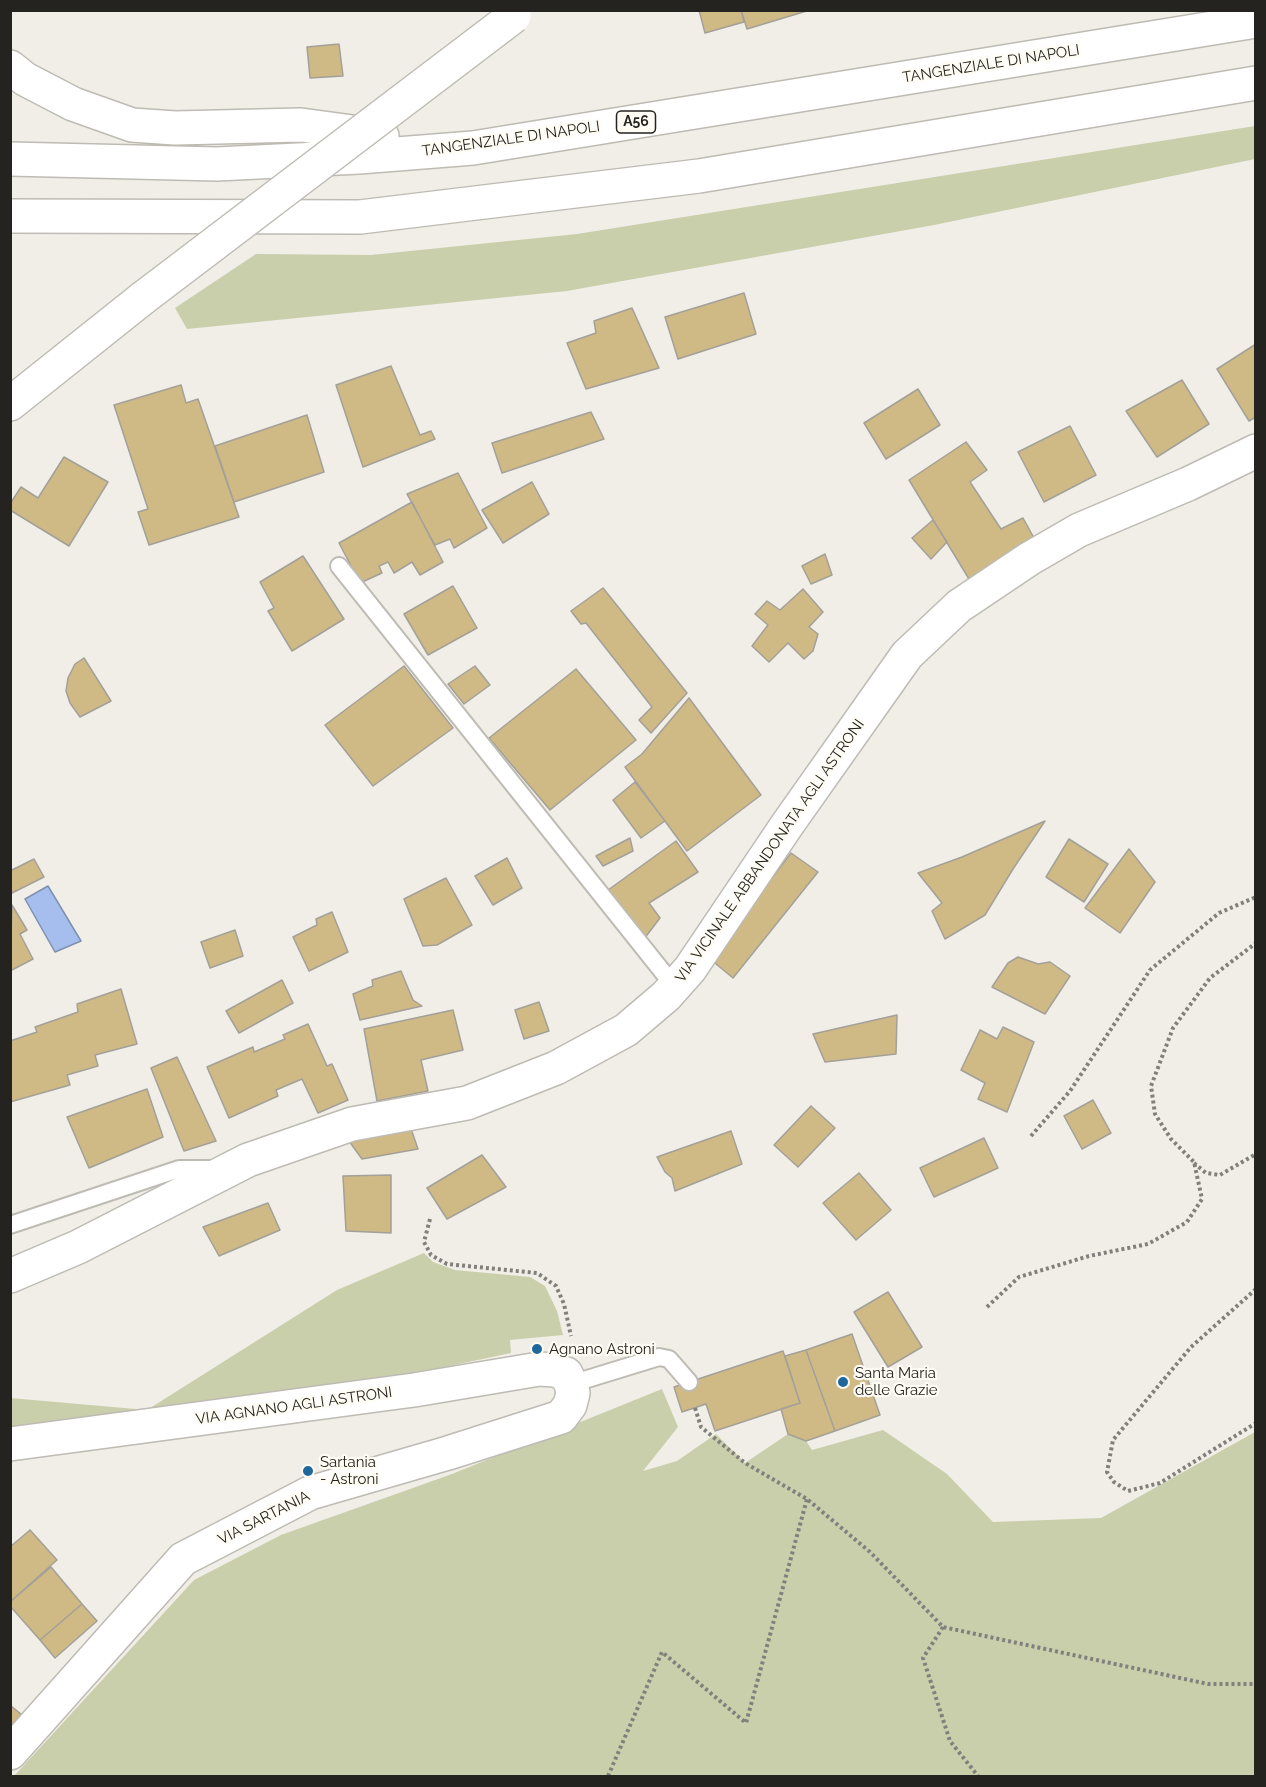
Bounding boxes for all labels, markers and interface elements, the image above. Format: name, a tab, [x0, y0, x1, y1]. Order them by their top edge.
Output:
street label: TANGENZIALE DI NAPOLI	[901, 41, 1081, 87]
road number: A56	[616, 111, 656, 133]
street label: TANGENZIALE DI NAPOLI	[421, 118, 601, 160]
street label: VIA VICINALE ABBANDONATA AGLI ASTRONI	[672, 716, 868, 986]
place label: Agnano Astroni	[549, 1340, 655, 1358]
marker: Agnano Astroni	[530, 1342, 544, 1356]
place label: Santa Maria delle Grazie	[855, 1364, 938, 1399]
marker: Santa Maria delle Grazie	[836, 1375, 850, 1389]
street label: VIA AGNANO AGLI ASTRONI	[195, 1383, 393, 1429]
place label: Sartania - Astroni	[320, 1453, 378, 1488]
marker: Sartania - Astroni	[301, 1464, 315, 1478]
street label: VIA SARTANIA	[215, 1487, 313, 1549]

